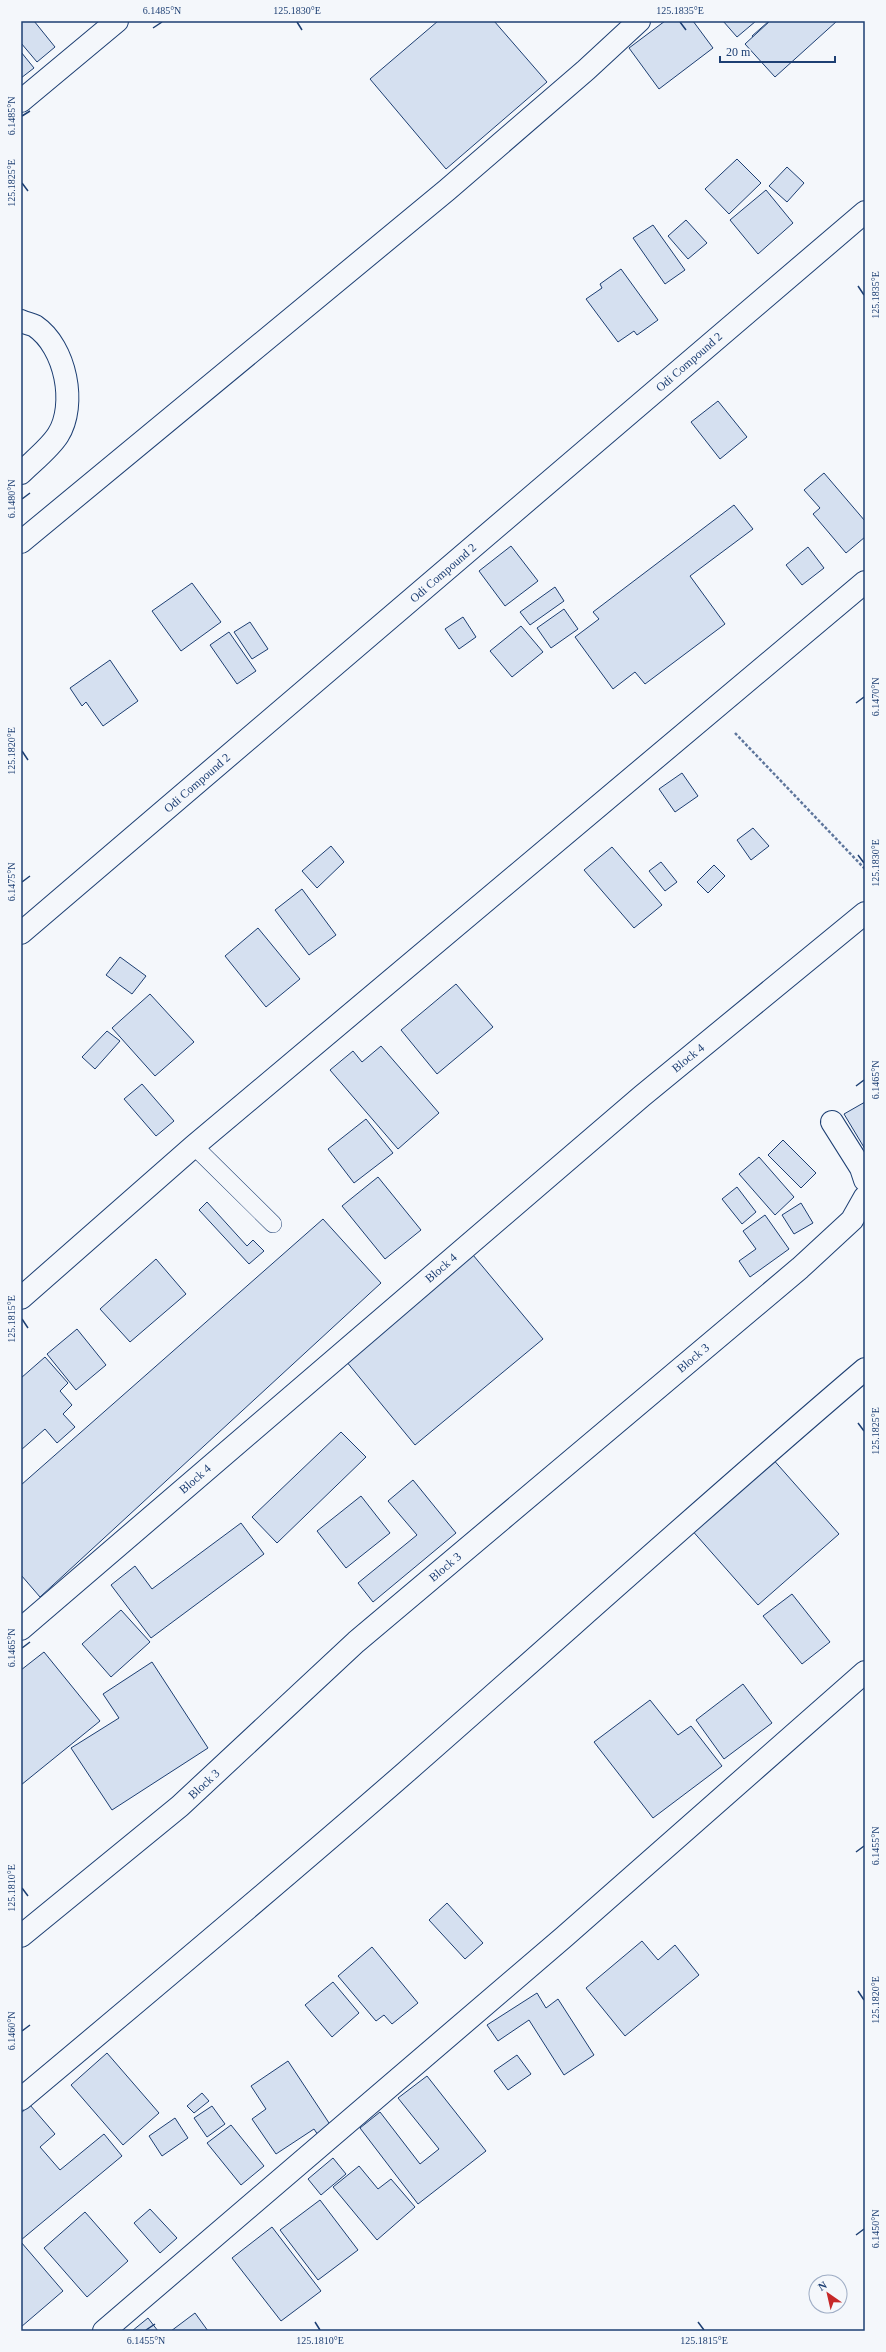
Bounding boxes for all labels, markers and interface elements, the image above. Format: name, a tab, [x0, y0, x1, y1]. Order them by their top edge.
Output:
text: 6.1485°N	[143, 5, 181, 16]
text: 125.1830°E	[273, 5, 321, 16]
text: 125.1835°E	[656, 5, 704, 16]
scale bar	[720, 38, 835, 64]
text: 20 m	[726, 45, 751, 59]
text: 6.1485°N	[6, 97, 17, 135]
text: 125.1825°E	[6, 159, 17, 207]
text: 125.1835°E	[870, 271, 881, 319]
street label: Odi Compound 2	[653, 329, 725, 395]
text: 6.1480°N	[6, 480, 17, 518]
street label: Odi Compound 2	[407, 540, 479, 606]
text: 6.1470°N	[870, 678, 881, 716]
text: 125.1820°E	[6, 727, 17, 775]
street label: Odi Compound 2	[161, 750, 233, 816]
text: 125.1830°E	[870, 839, 881, 887]
text: 6.1475°N	[6, 863, 17, 901]
street label: Block 4	[669, 1041, 707, 1075]
text: 6.1465°N	[870, 1061, 881, 1099]
street label: Block 4	[422, 1250, 460, 1286]
text: 125.1815°E	[6, 1295, 17, 1343]
street label: Block 3	[674, 1341, 712, 1375]
text: 125.1825°E	[870, 1407, 881, 1455]
street label: Block 4	[176, 1461, 214, 1497]
street label: Block 3	[426, 1550, 464, 1584]
text: 6.1465°N	[6, 1629, 17, 1667]
street label: Block 3	[185, 1766, 223, 1802]
text: 6.1455°N	[870, 1827, 881, 1865]
text: 125.1810°E	[6, 1864, 17, 1912]
text: 125.1820°E	[870, 1976, 881, 2024]
text: 6.1460°N	[6, 2012, 17, 2050]
text: 6.1450°N	[870, 2210, 881, 2248]
north arrow	[808, 2274, 848, 2314]
text: N	[816, 2278, 829, 2293]
text: 6.1455°N	[127, 2335, 165, 2346]
text: 125.1810°E	[296, 2335, 344, 2346]
text: 125.1815°E	[680, 2335, 728, 2346]

